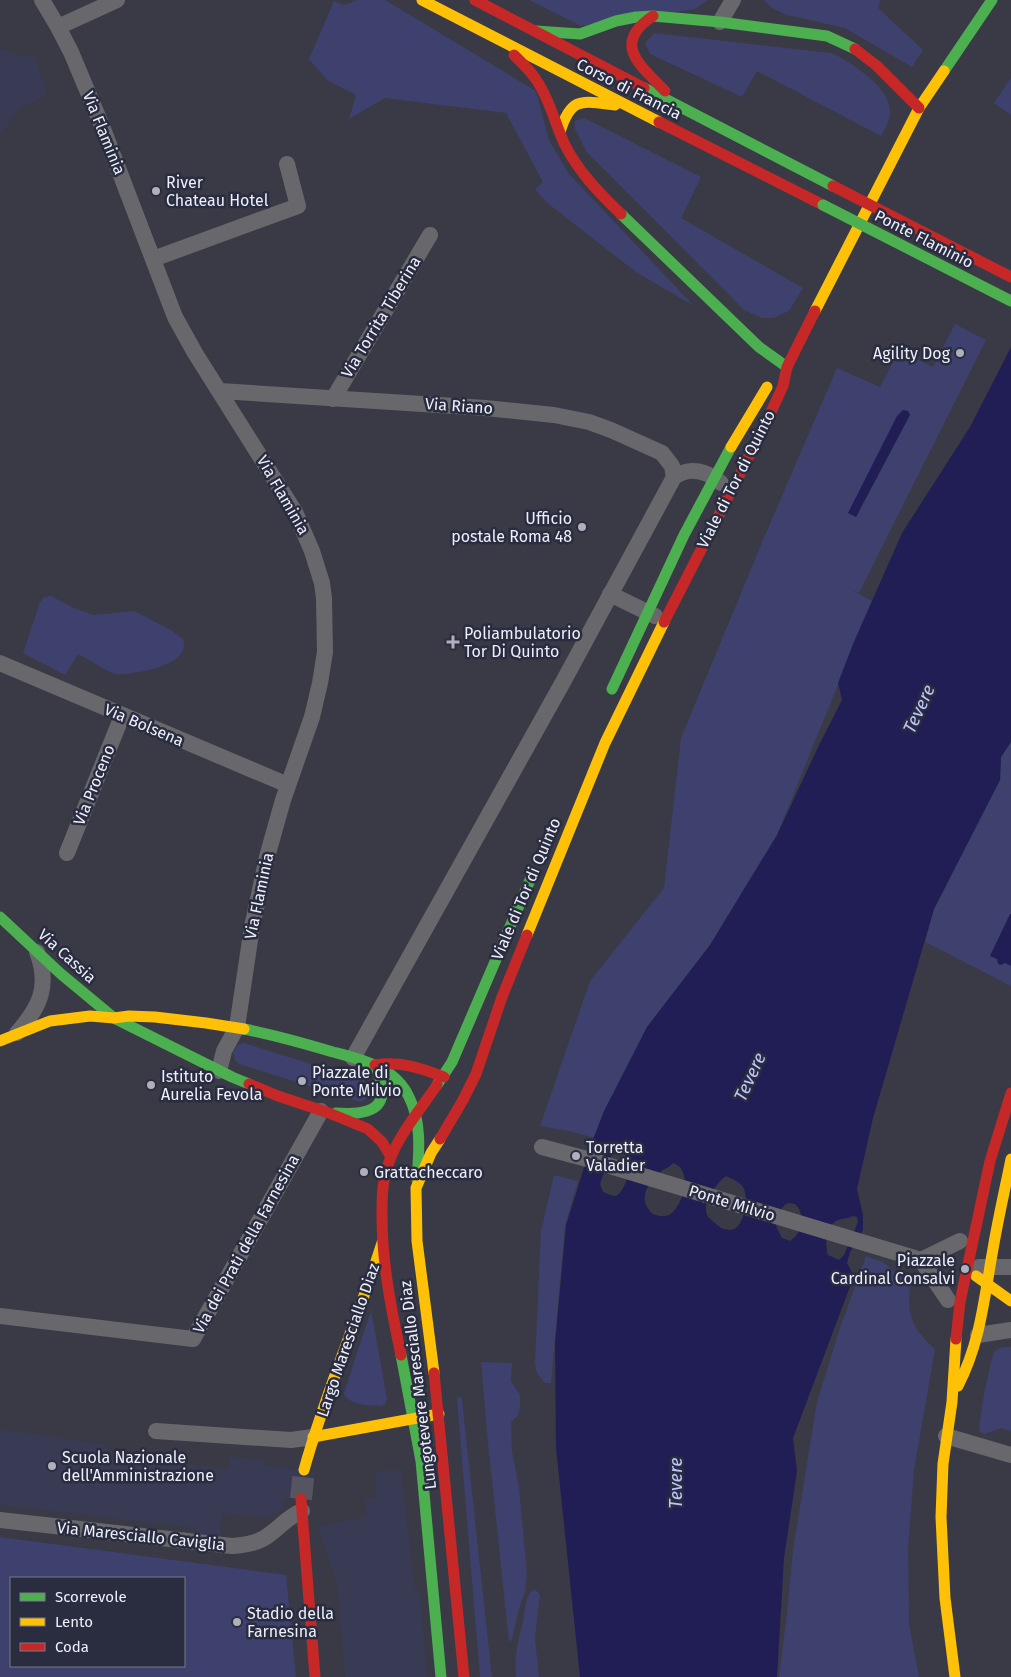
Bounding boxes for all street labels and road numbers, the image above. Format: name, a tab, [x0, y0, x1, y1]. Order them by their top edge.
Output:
street label: Corso di Francia	[573, 54, 685, 124]
street label: Via Flaminia	[79, 89, 129, 177]
street label: Ponte Flaminio	[871, 206, 977, 272]
street label: Via Torrita Tiberina	[337, 253, 425, 381]
street label: Via Riano	[424, 394, 494, 418]
street label: Viale di Tor di Quinto	[693, 407, 779, 551]
street label: Via Flaminia	[253, 452, 313, 538]
street label: Via Bolsena	[101, 700, 187, 750]
street label: Via Proceno	[69, 742, 119, 828]
street label: Viale di Tor di Quinto	[487, 815, 565, 963]
street label: Via Flaminia	[241, 851, 277, 941]
street label: Via Cassia	[34, 925, 100, 987]
street label: Via dei Prati della Farnesina	[189, 1151, 303, 1337]
street label: Ponte Milvio	[687, 1181, 777, 1225]
street label: Largo Maresciallo Diaz	[313, 1261, 383, 1419]
street label: Lungotevere Maresciallo Diaz	[396, 1279, 440, 1491]
street label: Via Maresciallo Caviglia	[56, 1518, 226, 1554]

